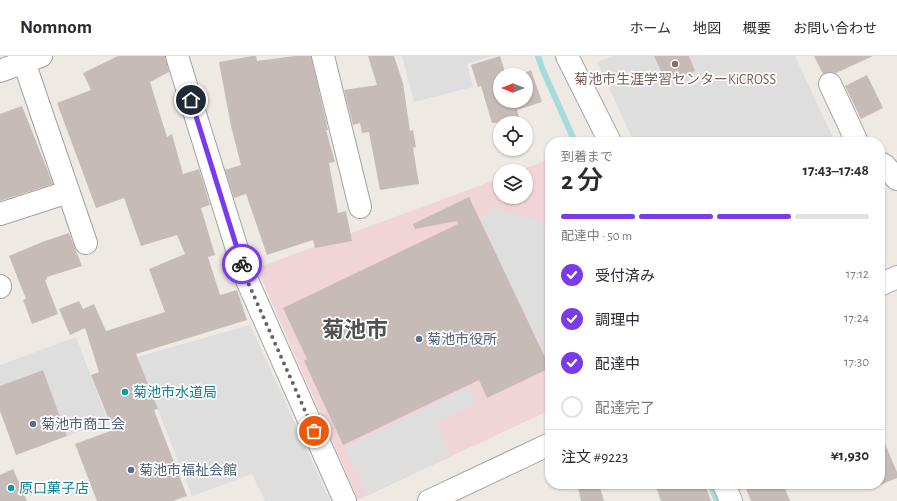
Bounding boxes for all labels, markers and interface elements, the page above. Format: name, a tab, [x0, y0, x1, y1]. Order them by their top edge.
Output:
text: Nomnom	[20, 18, 92, 37]
text: ホーム	[629, 22, 671, 36]
text: 地図	[693, 22, 721, 36]
text: 概要	[743, 22, 771, 36]
text: お問い合わせ	[793, 22, 877, 36]
marker: 菊池市生涯学習センターKiCROSS	[670, 59, 680, 69]
north arrow	[493, 68, 533, 108]
map controls	[493, 68, 533, 204]
place label: 菊池市生涯学習センターKiCROSS	[574, 72, 776, 87]
pin	[174, 83, 208, 117]
icon: home	[180, 89, 202, 111]
button: locate	[493, 116, 533, 156]
text: 到着まで	[561, 151, 613, 164]
text: 17:43–17:48	[803, 163, 869, 178]
button: layers	[493, 164, 533, 204]
text: 2 分	[561, 168, 603, 194]
text: 配達中 · 50 m	[561, 230, 632, 243]
courier	[222, 244, 262, 284]
icon: bike	[231, 253, 253, 275]
icon: check	[561, 264, 583, 286]
text: 17:12	[846, 268, 869, 281]
text: 受付済み	[595, 269, 655, 284]
icon: check	[561, 308, 583, 330]
text: 17:24	[844, 312, 869, 325]
text: 調理中	[595, 313, 640, 328]
district label: 菊池市	[322, 318, 388, 341]
place label: 菊池市役所	[427, 332, 497, 347]
marker: 菊池市役所	[414, 334, 424, 344]
icon: check	[561, 352, 583, 374]
text: 17:30	[844, 356, 869, 369]
text: 配達中	[595, 357, 640, 372]
place label: 菊池市水道局	[133, 385, 217, 400]
marker: 菊池市水道局	[120, 387, 130, 397]
text: 配達完了	[595, 401, 655, 416]
pin	[297, 414, 331, 448]
place label: 菊池市商工会	[41, 417, 125, 432]
marker: 菊池市商工会	[28, 419, 38, 429]
icon: bag	[303, 420, 325, 442]
text: ¥1,930	[831, 448, 869, 463]
text: 注文 #9223	[561, 450, 628, 465]
place label: 菊池市福祉会館	[139, 463, 237, 478]
marker: 菊池市福祉会館	[126, 465, 136, 475]
place label: 原口菓子店	[19, 481, 89, 496]
marker: 原口菓子店	[6, 483, 16, 493]

